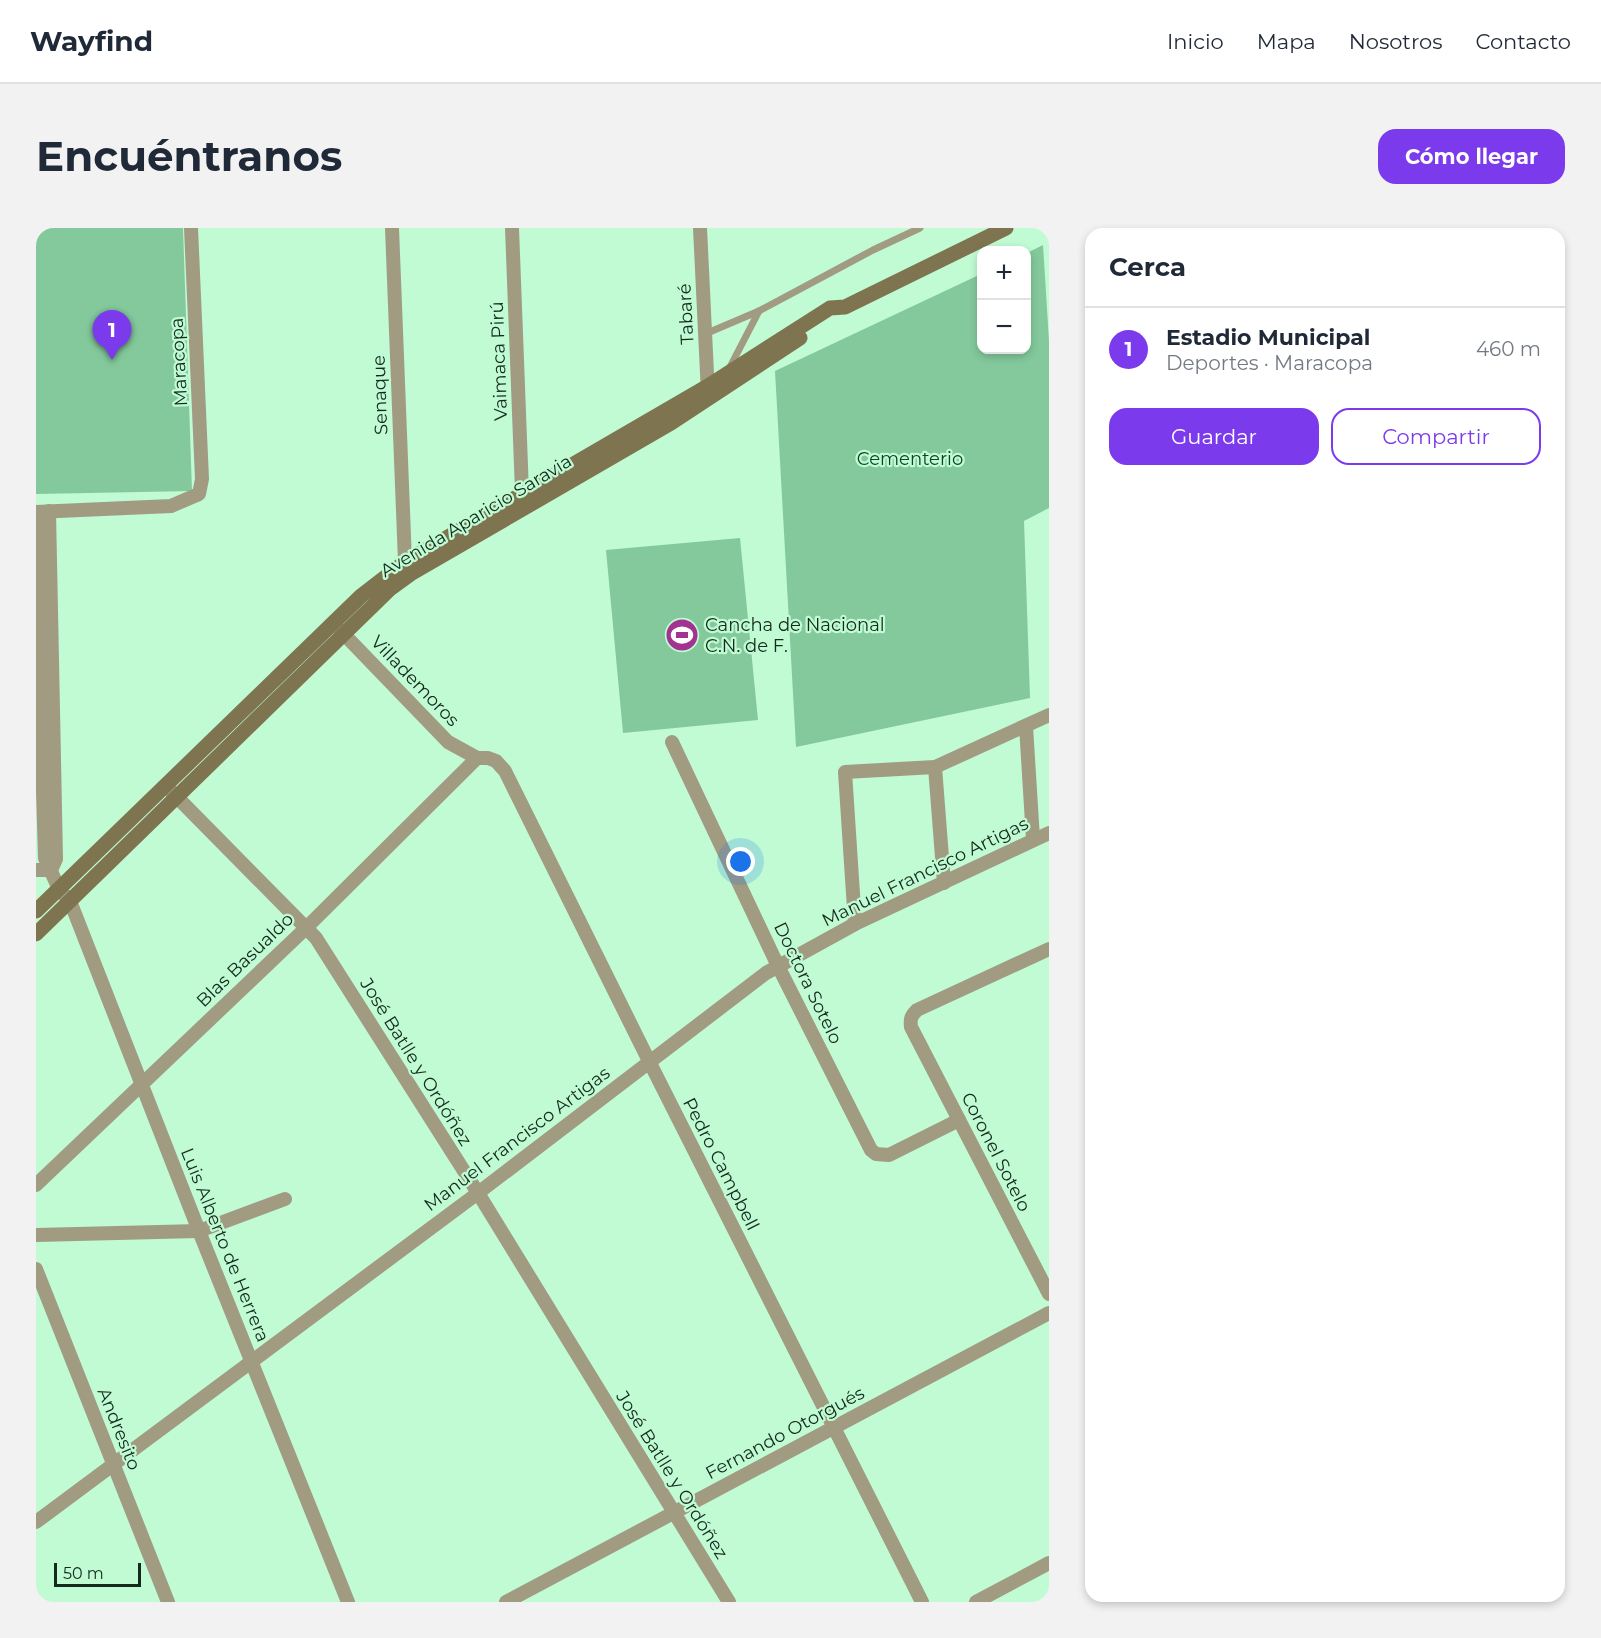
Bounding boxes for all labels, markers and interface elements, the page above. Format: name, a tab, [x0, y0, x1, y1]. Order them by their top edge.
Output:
text: Wayfind	[30, 24, 153, 58]
text: Inicio	[1167, 29, 1224, 54]
text: Mapa	[1257, 29, 1316, 54]
text: Nosotros	[1349, 29, 1442, 54]
text: Contacto	[1475, 29, 1571, 54]
button: Cómo llegar	[1378, 129, 1565, 184]
text: Encuéntranos	[36, 130, 342, 182]
map controls	[977, 246, 1031, 354]
button: +	[977, 246, 1031, 300]
text: Cerca	[1109, 251, 1186, 283]
street label: Tabaré	[673, 283, 699, 345]
button: −	[977, 300, 1031, 354]
street label: Vaimaca Pirú	[486, 301, 512, 421]
pin: 1	[92, 310, 132, 360]
street label: Maracopa	[166, 317, 192, 407]
text: Estadio Municipal	[1166, 324, 1370, 351]
text: 1	[1125, 337, 1132, 361]
text: 460 m	[1476, 337, 1541, 361]
text: Deportes · Maracopa	[1166, 351, 1373, 375]
street label: Senaque	[368, 355, 392, 435]
button: Guardar	[1109, 408, 1319, 465]
button: Compartir	[1331, 408, 1541, 465]
park label: Cementerio	[857, 448, 963, 470]
street label: Avenida Aparicio Saravia	[376, 450, 576, 582]
place label: Cancha de Nacional C.N. de F.	[705, 614, 885, 657]
sports icon: Cancha de Nacional C.N. de F.	[664, 617, 700, 653]
street label: Villademoros	[366, 631, 464, 731]
street label: Manuel Francisco Artigas	[818, 812, 1032, 932]
your location	[726, 847, 755, 876]
street label: Blas Basualdo	[192, 908, 298, 1012]
street label: Doctora Sotelo	[769, 918, 847, 1048]
street label: José Batlle y Ordóñez	[355, 973, 477, 1150]
street label: Manuel Francisco Artigas	[420, 1062, 614, 1216]
street label: Coronel Sotelo	[956, 1089, 1036, 1215]
street label: Pedro Campbell	[678, 1094, 764, 1234]
street label: Luis Alberto de Herrera	[176, 1145, 274, 1345]
street label: Fernando Otorgués	[702, 1382, 868, 1484]
street label: Andresito	[93, 1385, 145, 1473]
street label: José Batlle y Ordóñez	[611, 1386, 733, 1563]
scale bar	[54, 1560, 141, 1588]
text: 50 m	[63, 1564, 104, 1583]

